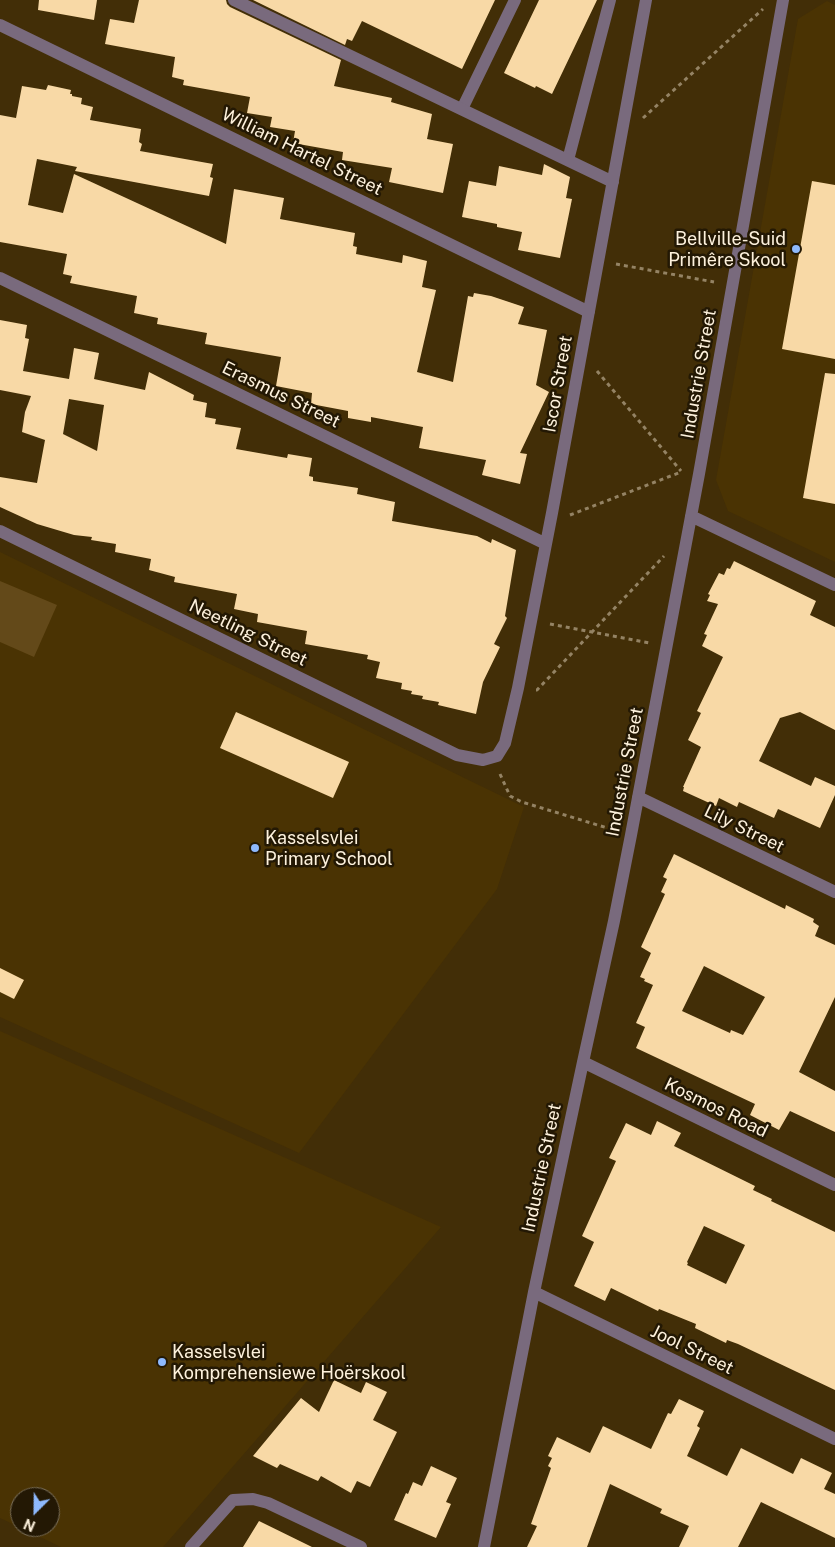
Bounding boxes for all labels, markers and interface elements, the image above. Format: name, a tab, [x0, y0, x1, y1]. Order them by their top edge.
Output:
street label: William Hartel Street	[218, 104, 386, 200]
place label: Bellville-Suid Primêre Skool	[668, 228, 786, 270]
marker: Bellville-Suid Primêre Skool	[790, 243, 802, 255]
street label: Industrie Street	[677, 308, 721, 440]
street label: Iscor Street	[539, 334, 577, 434]
street label: Erasmus Street	[218, 357, 344, 433]
street label: Neetling Street	[185, 595, 311, 671]
street label: Industrie Street	[602, 706, 648, 838]
street label: Lily Street	[700, 800, 788, 858]
place label: Kasselsvlei Primary School	[265, 827, 393, 870]
marker: Kasselsvlei Primary School	[249, 842, 261, 854]
street label: Kosmos Road	[661, 1074, 771, 1142]
street label: Industrie Street	[518, 1102, 566, 1234]
street label: Jool Street	[647, 1321, 737, 1379]
place label: Kasselsvlei Komprehensiewe Hoërskool	[172, 1341, 406, 1384]
marker: Kasselsvlei Komprehensiewe Hoërskool	[156, 1356, 168, 1368]
north arrow	[10, 1487, 60, 1537]
text: N	[21, 1515, 38, 1534]

